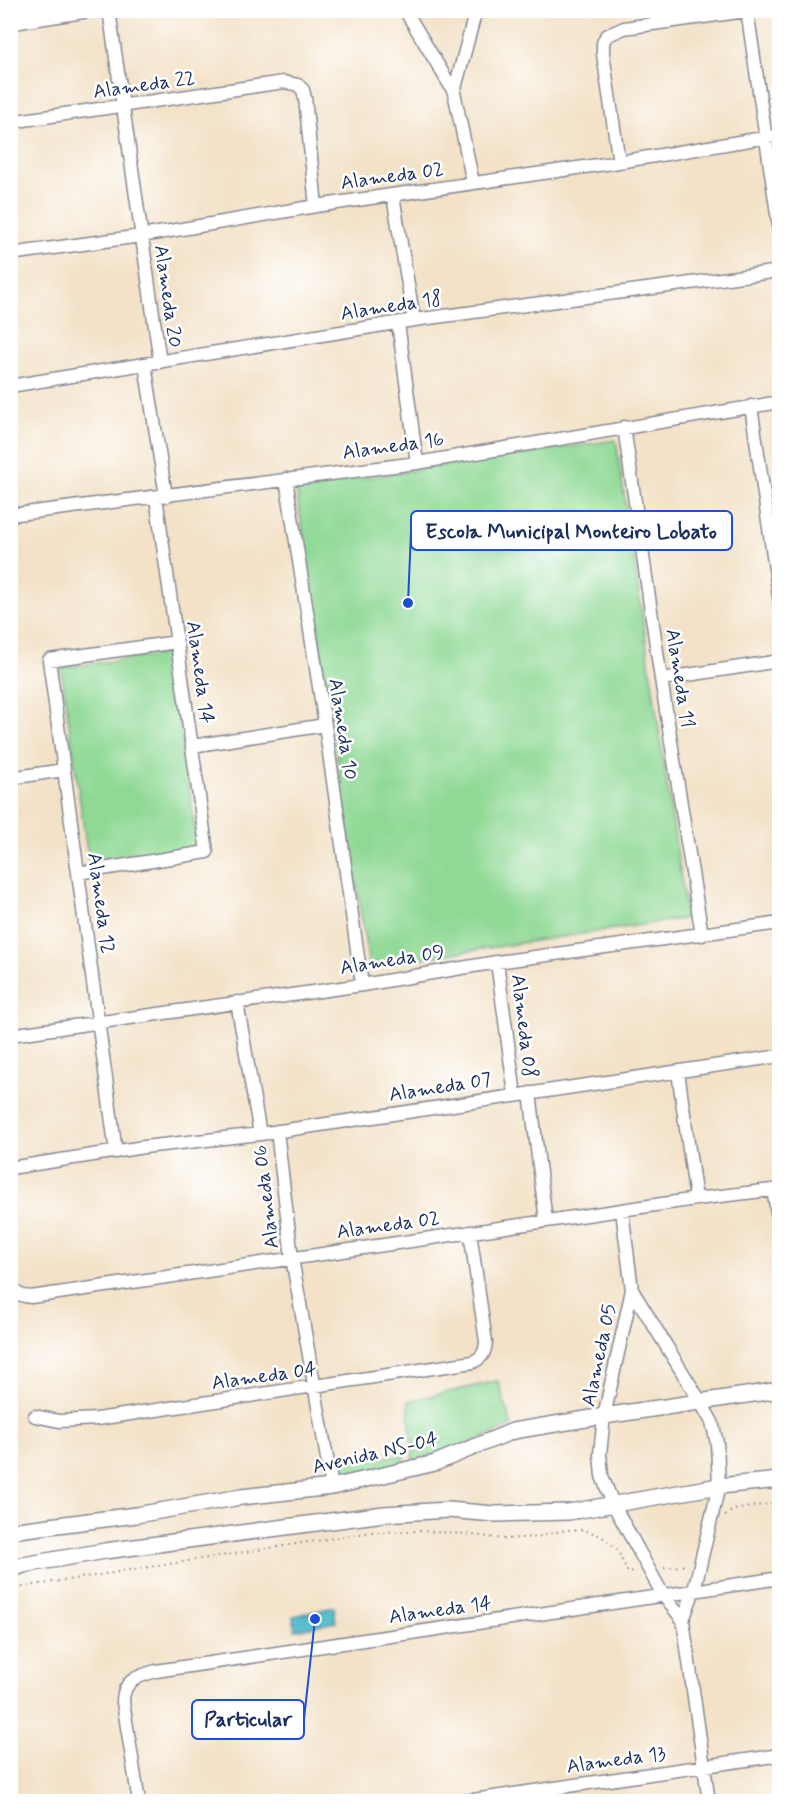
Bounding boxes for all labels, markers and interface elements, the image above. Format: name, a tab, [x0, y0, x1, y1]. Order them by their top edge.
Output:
street label: Alameda 22	[91, 65, 197, 106]
street label: Alameda 02	[339, 156, 446, 197]
street label: Alameda 20	[147, 243, 188, 349]
street label: Alameda 18	[339, 285, 444, 328]
street label: Alameda 16	[341, 426, 446, 467]
callout: Escola Municipal Monteiro Lobato	[411, 511, 732, 550]
text: Escola Municipal Monteiro Lobato	[425, 518, 717, 546]
street label: Alameda 14	[179, 619, 220, 725]
street label: Alameda 11	[658, 627, 701, 730]
street label: Alameda 10	[321, 676, 364, 782]
street label: Alameda 12	[80, 851, 121, 956]
street label: Alameda 09	[338, 939, 446, 982]
street label: Alameda 08	[504, 973, 543, 1080]
street label: Alameda 07	[387, 1066, 494, 1109]
street label: Alameda 06	[247, 1143, 286, 1250]
street label: Alameda 02	[335, 1205, 442, 1246]
street label: Alameda 05	[575, 1302, 624, 1409]
street label: Alameda 04	[210, 1356, 318, 1397]
street label: Avenida NS-04	[310, 1426, 441, 1481]
street label: Alameda 14	[387, 1590, 493, 1631]
callout: Particular	[192, 1700, 304, 1739]
text: Particular	[204, 1706, 293, 1734]
street label: Alameda 13	[565, 1740, 668, 1781]

